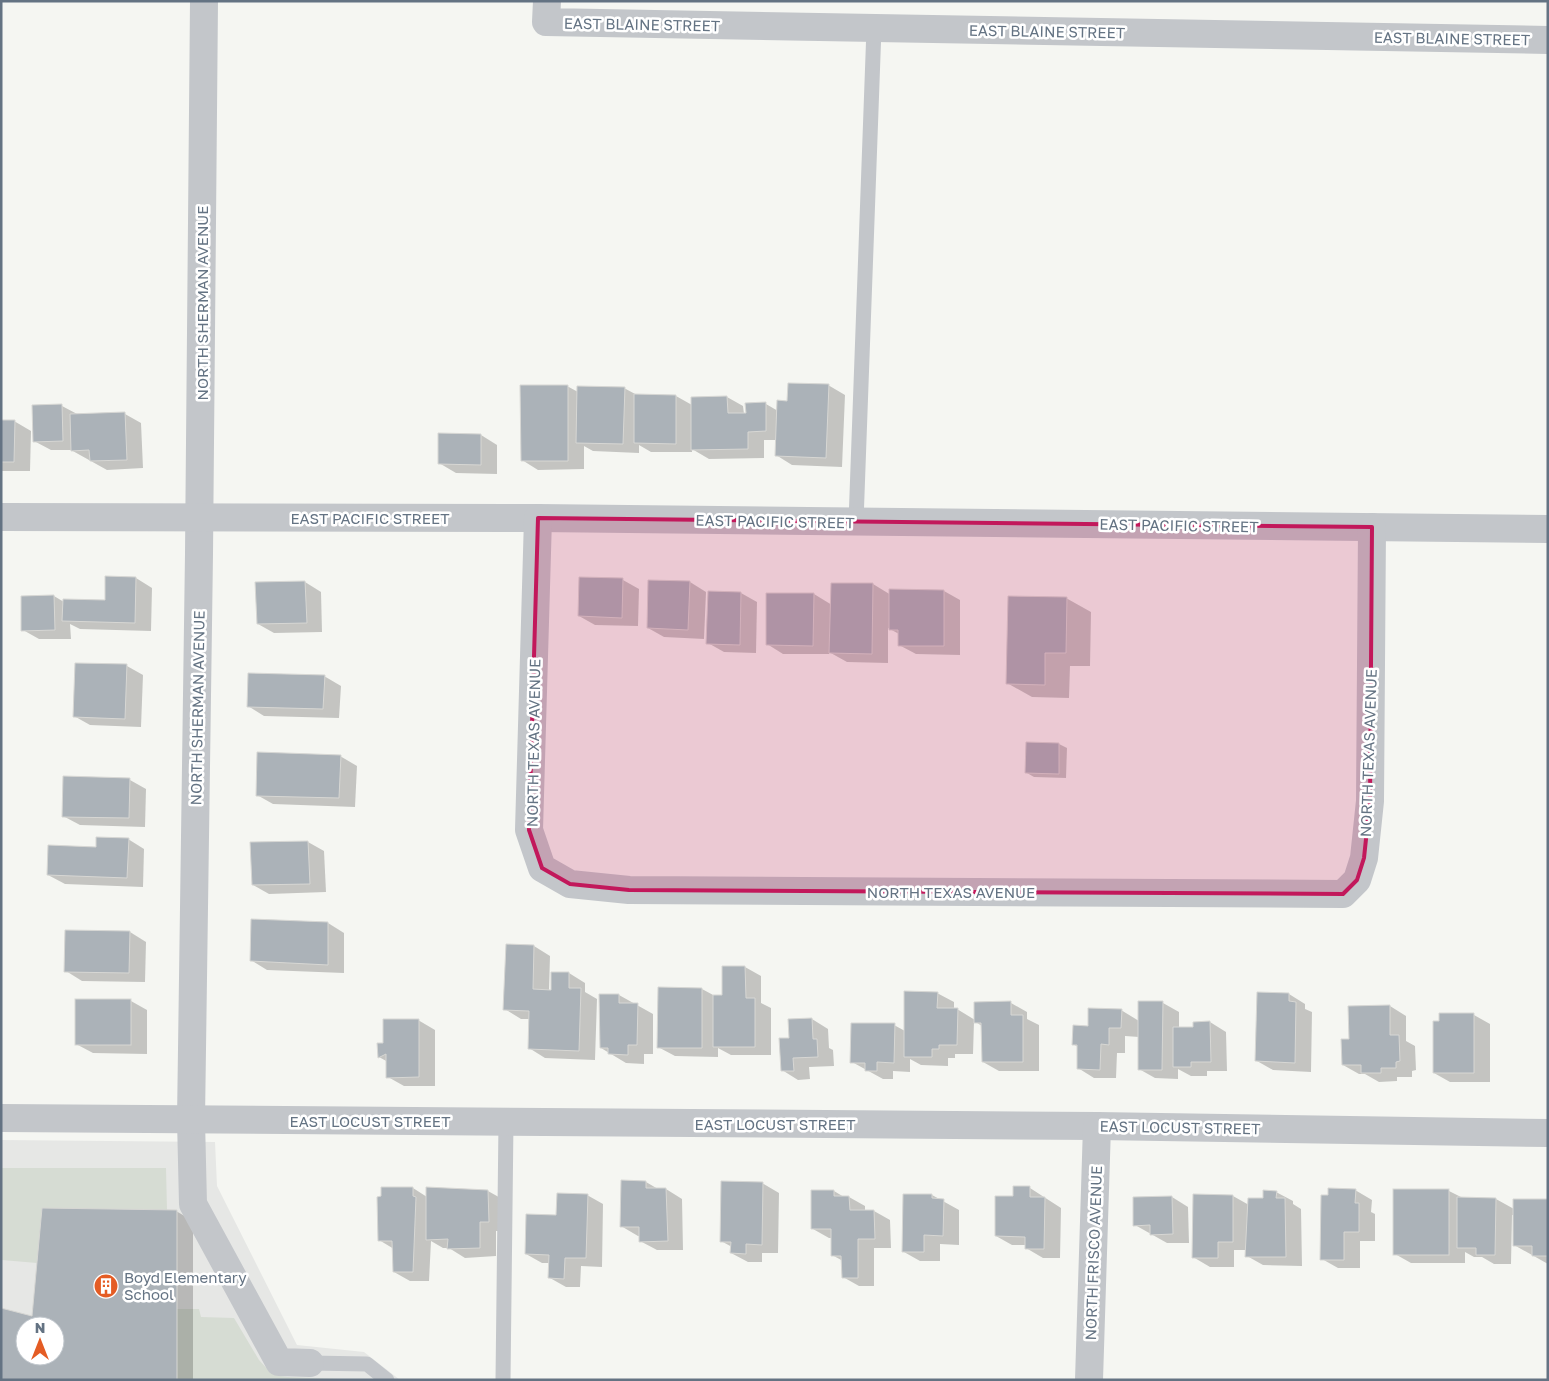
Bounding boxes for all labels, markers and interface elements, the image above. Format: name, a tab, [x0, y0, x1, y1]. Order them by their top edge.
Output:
street label: EAST BLAINE STREET	[564, 14, 720, 34]
street label: EAST BLAINE STREET	[969, 21, 1125, 41]
street label: EAST BLAINE STREET	[1374, 28, 1530, 48]
street label: NORTH SHERMAN AVENUE	[193, 206, 211, 400]
street label: EAST PACIFIC STREET	[290, 509, 450, 527]
street label: EAST PACIFIC STREET	[695, 511, 855, 531]
street label: EAST PACIFIC STREET	[1099, 515, 1259, 535]
street label: NORTH SHERMAN AVENUE	[186, 610, 208, 806]
street label: NORTH TEXAS AVENUE	[523, 659, 543, 827]
street label: NORTH TEXAS AVENUE	[1356, 669, 1380, 837]
street label: NORTH TEXAS AVENUE	[867, 883, 1035, 901]
street label: EAST LOCUST STREET	[290, 1112, 450, 1130]
street label: EAST LOCUST STREET	[695, 1115, 855, 1133]
street label: EAST LOCUST STREET	[1099, 1117, 1261, 1137]
street label: NORTH FRISCO AVENUE	[1081, 1165, 1105, 1341]
place label: Boyd Elementary School	[124, 1268, 247, 1303]
building icon: Boyd Elementary School	[93, 1273, 119, 1299]
north arrow	[15, 1316, 65, 1366]
text: N	[35, 1319, 45, 1336]

